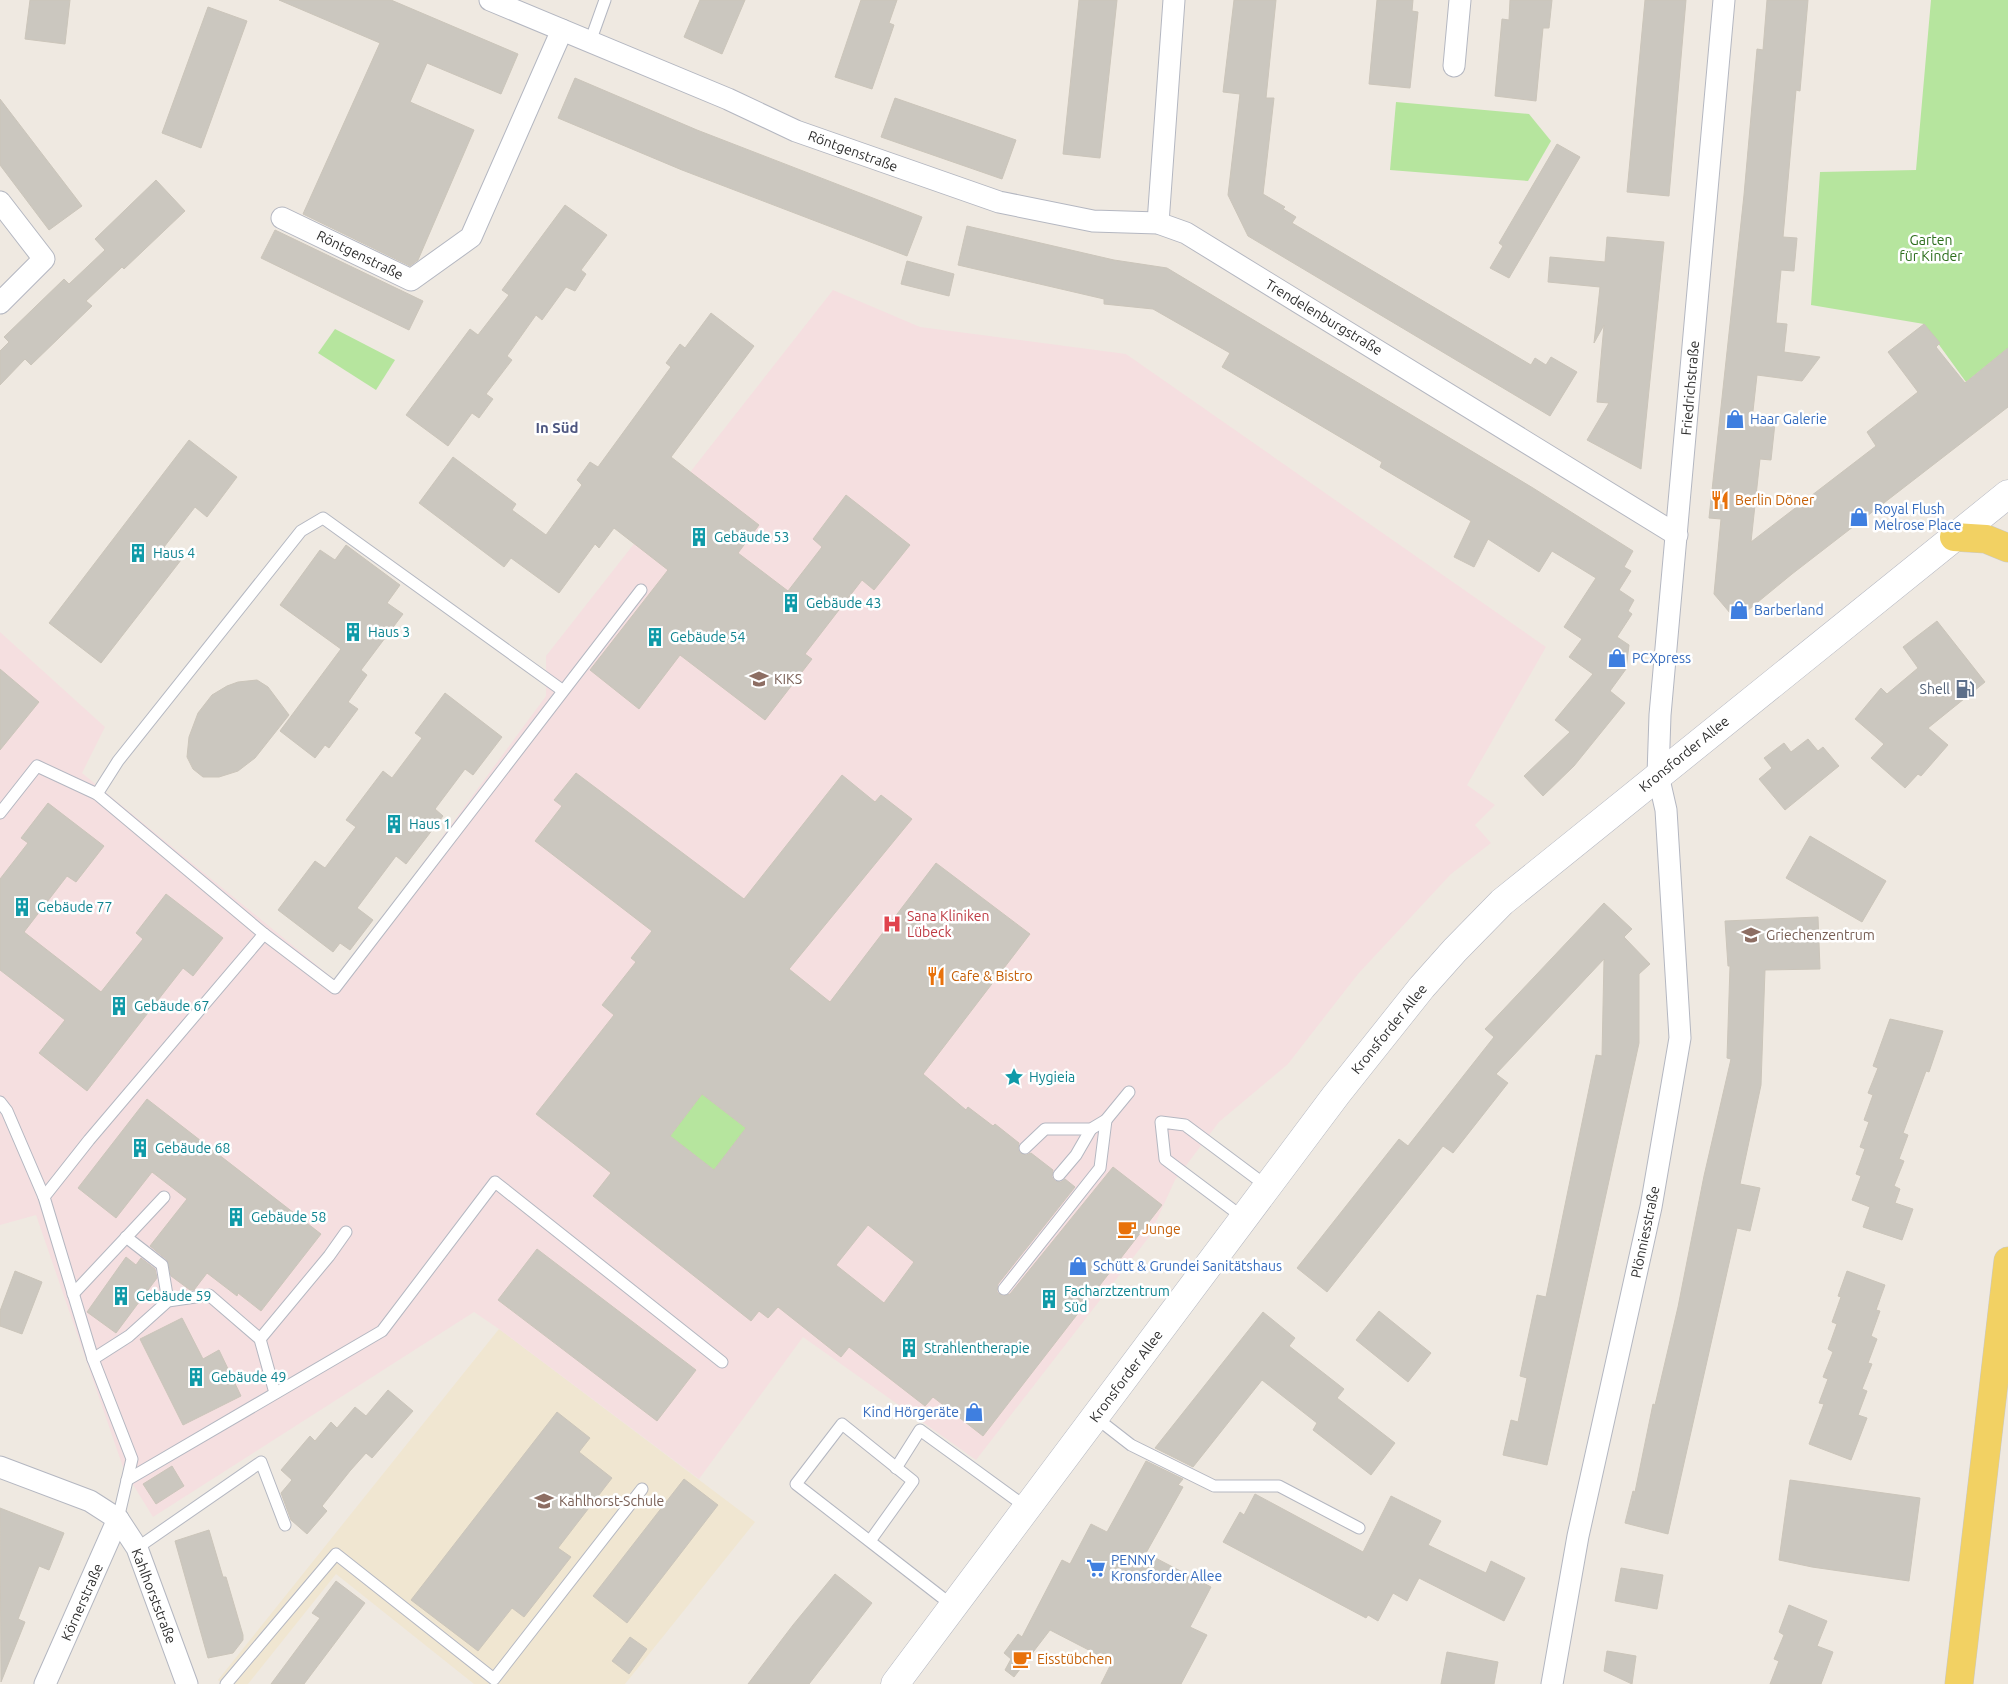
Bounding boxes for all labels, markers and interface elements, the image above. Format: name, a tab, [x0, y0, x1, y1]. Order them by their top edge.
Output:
street label: Röntgenstraße	[806, 127, 900, 175]
street label: Röntgenstraße	[314, 227, 406, 283]
park label: Garten für Kinder	[1899, 232, 1963, 264]
street label: Trendelenburgstraße	[1263, 276, 1385, 358]
street label: Friedrichstraße	[1678, 340, 1702, 436]
shop icon: Haar Galerie	[1724, 408, 1746, 430]
place label: Haar Galerie	[1750, 411, 1827, 427]
district label: In Süd	[535, 419, 579, 436]
restaurant icon: Berlin Döner	[1709, 489, 1731, 511]
place label: Berlin Döner	[1735, 492, 1815, 508]
place label: Royal Flush Melrose Place	[1874, 501, 1962, 533]
shop icon: Royal Flush Melrose Place	[1848, 506, 1870, 528]
building icon: Gebäude 53	[688, 526, 710, 548]
place label: Gebäude 53	[714, 529, 789, 545]
building icon: Haus 4	[127, 542, 149, 564]
place label: Haus 4	[153, 545, 195, 561]
building icon: Gebäude 43	[780, 592, 802, 614]
place label: Gebäude 43	[806, 595, 881, 611]
shop icon: Barberland	[1728, 599, 1750, 621]
place label: Barberland	[1754, 602, 1824, 618]
building icon: Haus 3	[342, 621, 364, 643]
place label: Haus 3	[368, 624, 410, 640]
building icon: Gebäude 54	[644, 626, 666, 648]
place label: Gebäude 54	[670, 629, 745, 645]
shop icon: PCXpress	[1606, 647, 1628, 669]
place label: PCXpress	[1632, 650, 1691, 666]
school or university icon: KIKS	[748, 668, 770, 690]
place label: KIKS	[774, 671, 802, 687]
fuel station icon: Shell	[1954, 678, 1976, 700]
place label: Shell	[1920, 681, 1950, 697]
street label: Kronsforder Allee	[1636, 713, 1732, 795]
building icon: Haus 1	[383, 813, 405, 835]
place label: Haus 1	[409, 816, 451, 832]
building icon: Gebäude 77	[11, 896, 33, 918]
place label: Gebäude 77	[37, 899, 112, 915]
place label: Sana Kliniken Lübeck	[907, 908, 990, 940]
hospital icon: Sana Kliniken Lübeck	[881, 913, 903, 935]
school or university icon: Griechenzentrum	[1740, 924, 1762, 946]
place label: Griechenzentrum	[1766, 927, 1875, 943]
restaurant icon: Cafe & Bistro	[925, 965, 947, 987]
place label: Cafe & Bistro	[951, 968, 1033, 984]
street label: Kronsforder Allee	[1348, 981, 1430, 1077]
building icon: Gebäude 67	[108, 995, 130, 1017]
place label: Gebäude 67	[134, 998, 209, 1014]
place icon: Hygieia	[1003, 1066, 1025, 1088]
place label: Hygieia	[1029, 1069, 1075, 1085]
building icon: Gebäude 68	[129, 1137, 151, 1159]
place label: Gebäude 68	[155, 1140, 230, 1156]
street label: Plönniesstraße	[1627, 1185, 1663, 1279]
building icon: Gebäude 58	[225, 1206, 247, 1228]
place label: Gebäude 58	[251, 1209, 326, 1225]
cafe icon: Junge	[1116, 1218, 1138, 1240]
place label: Junge	[1142, 1221, 1181, 1237]
shop icon: Schütt & Grundei Sanitätshaus	[1067, 1255, 1089, 1277]
place label: Schütt & Grundei Sanitätshaus	[1093, 1258, 1282, 1274]
place label: Facharztzentrum Süd	[1064, 1283, 1170, 1315]
building icon: Gebäude 59	[110, 1285, 132, 1307]
place label: Gebäude 59	[136, 1288, 211, 1304]
building icon: Facharztzentrum Süd	[1038, 1288, 1060, 1310]
street label: Kronsforder Allee	[1086, 1327, 1166, 1425]
building icon: Strahlentherapie	[898, 1337, 920, 1359]
place label: Strahlentherapie	[924, 1340, 1030, 1356]
building icon: Gebäude 49	[185, 1366, 207, 1388]
place label: Gebäude 49	[211, 1369, 286, 1385]
shop icon: Kind Hörgeräte	[963, 1401, 985, 1423]
place label: Kind Hörgeräte	[863, 1404, 959, 1420]
school or university icon: Kahlhorst-Schule	[533, 1490, 555, 1512]
place label: Kahlhorst-Schule	[559, 1493, 664, 1509]
street label: Kahlhorststraße	[128, 1546, 180, 1646]
place label: PENNY Kronsforder Allee	[1111, 1552, 1222, 1584]
supermarket icon: PENNY Kronsforder Allee	[1085, 1557, 1107, 1579]
street label: Körnerstraße	[58, 1561, 106, 1643]
cafe icon: Eisstübchen	[1011, 1648, 1033, 1670]
place label: Eisstübchen	[1037, 1651, 1112, 1667]

